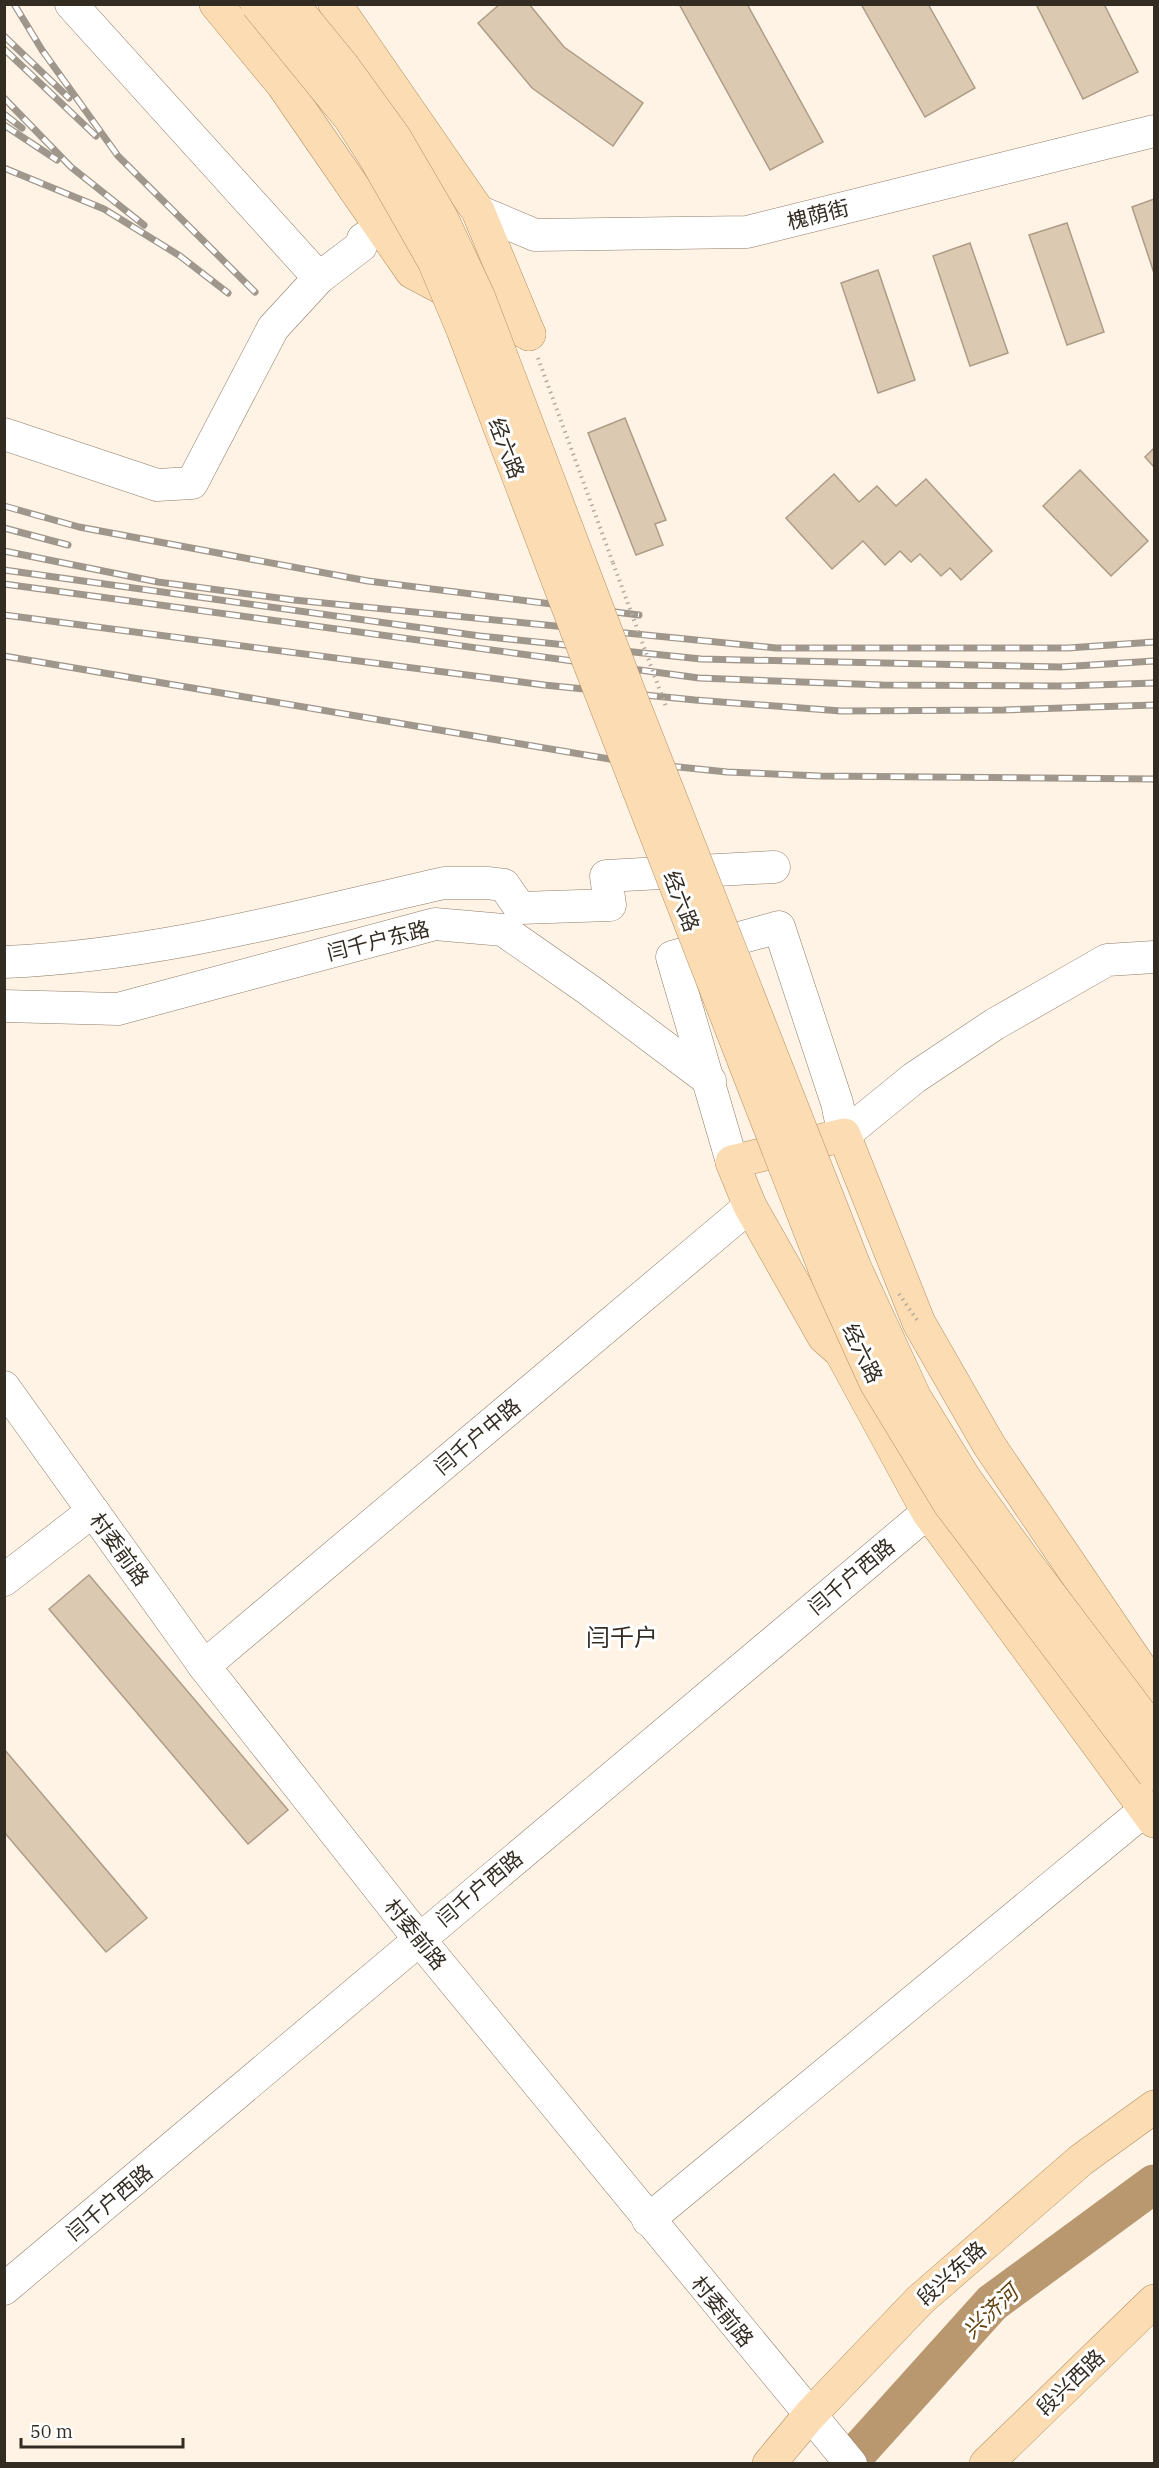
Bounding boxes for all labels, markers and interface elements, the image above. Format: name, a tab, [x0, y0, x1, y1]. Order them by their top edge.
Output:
street label: 槐荫街	[784, 193, 852, 235]
street label: 经六路	[483, 414, 531, 482]
street label: 经六路	[658, 867, 706, 935]
street label: 闫千户东路	[324, 914, 432, 966]
street label: 经六路	[837, 1319, 889, 1387]
street label: 闫千户中路	[428, 1392, 526, 1480]
street label: 村委前路	[84, 1507, 156, 1591]
street label: 闫千户西路	[802, 1532, 900, 1620]
district label: 闫千户	[586, 1621, 658, 1653]
street label: 闫千户西路	[430, 1844, 528, 1932]
street label: 村委前路	[379, 1893, 453, 1975]
street label: 闫千户西路	[60, 2158, 158, 2246]
street label: 段兴东路	[910, 2234, 992, 2312]
street label: 村委前路	[686, 2270, 760, 2352]
water label: 兴济河	[956, 2275, 1027, 2344]
street label: 段兴西路	[1030, 2343, 1110, 2421]
scale bar	[21, 2411, 183, 2449]
text: 50 m	[30, 2420, 73, 2443]

